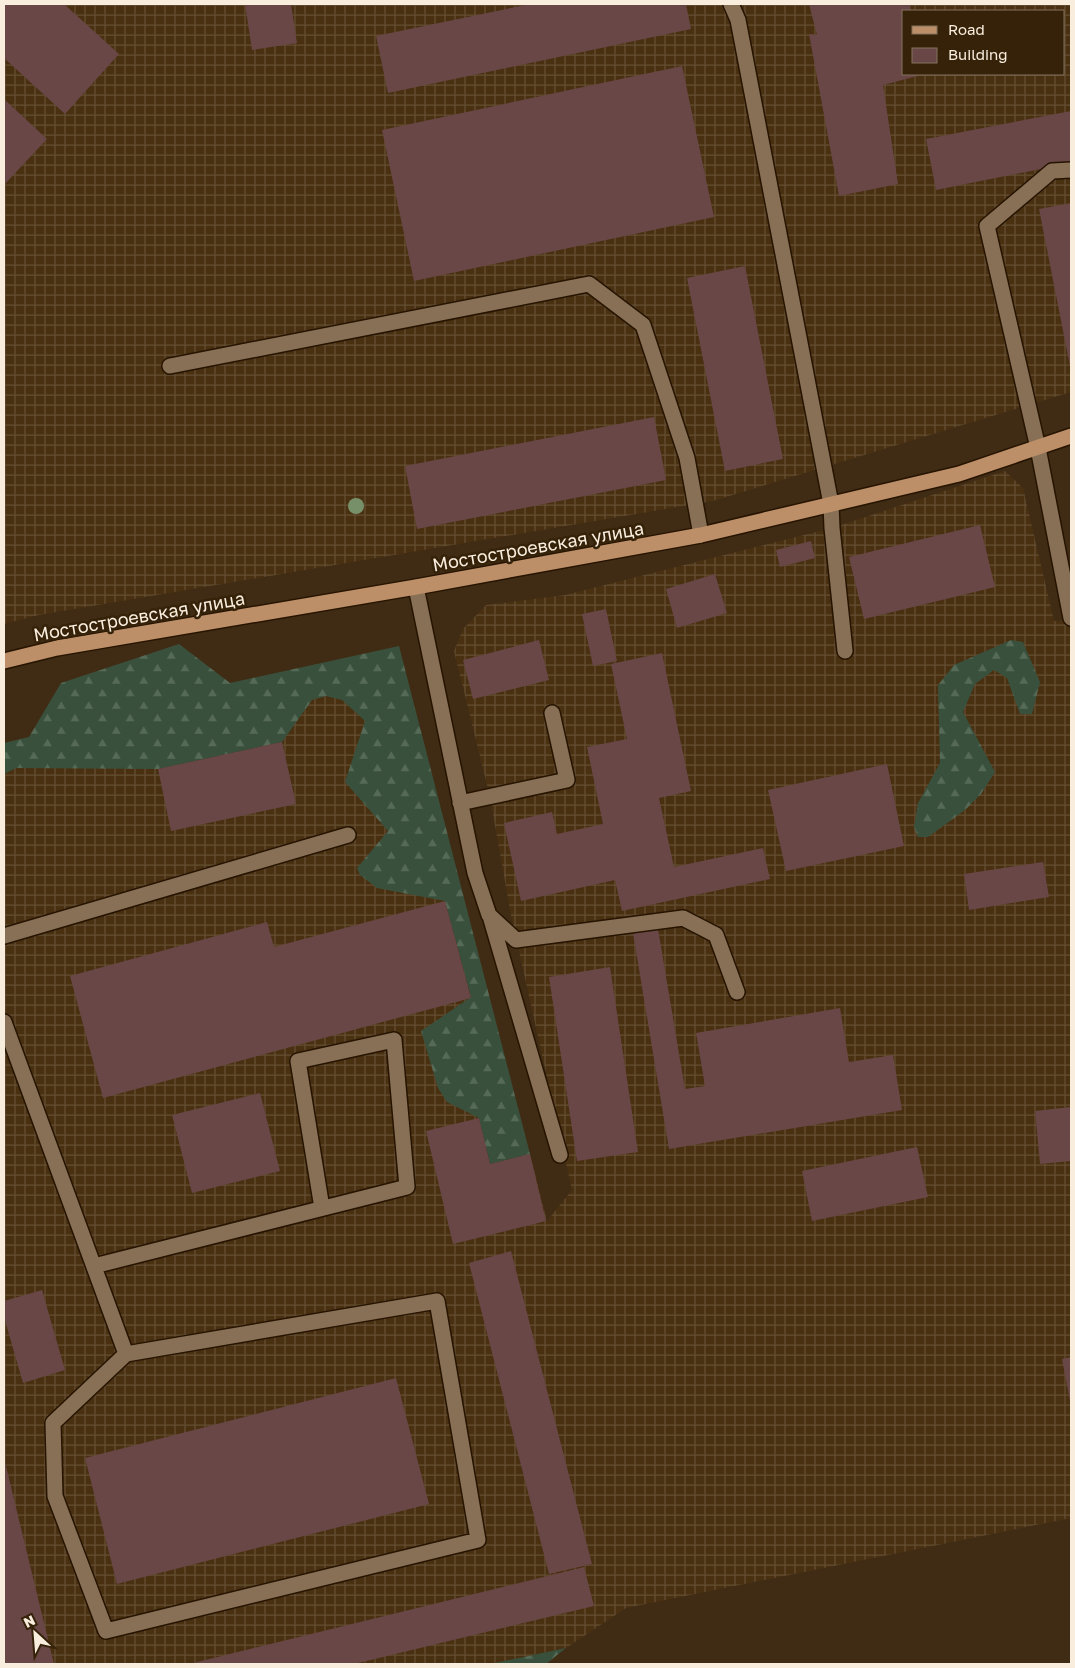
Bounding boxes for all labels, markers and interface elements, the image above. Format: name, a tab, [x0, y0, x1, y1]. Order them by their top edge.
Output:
legend	[902, 10, 1065, 75]
text: Road	[948, 20, 985, 38]
text: Building	[948, 45, 1008, 63]
street label: Мостостроевская улица	[431, 517, 645, 575]
street label: Мостостроевская улица	[32, 587, 246, 645]
north arrow	[10, 1608, 60, 1658]
text: N	[21, 1611, 38, 1631]

